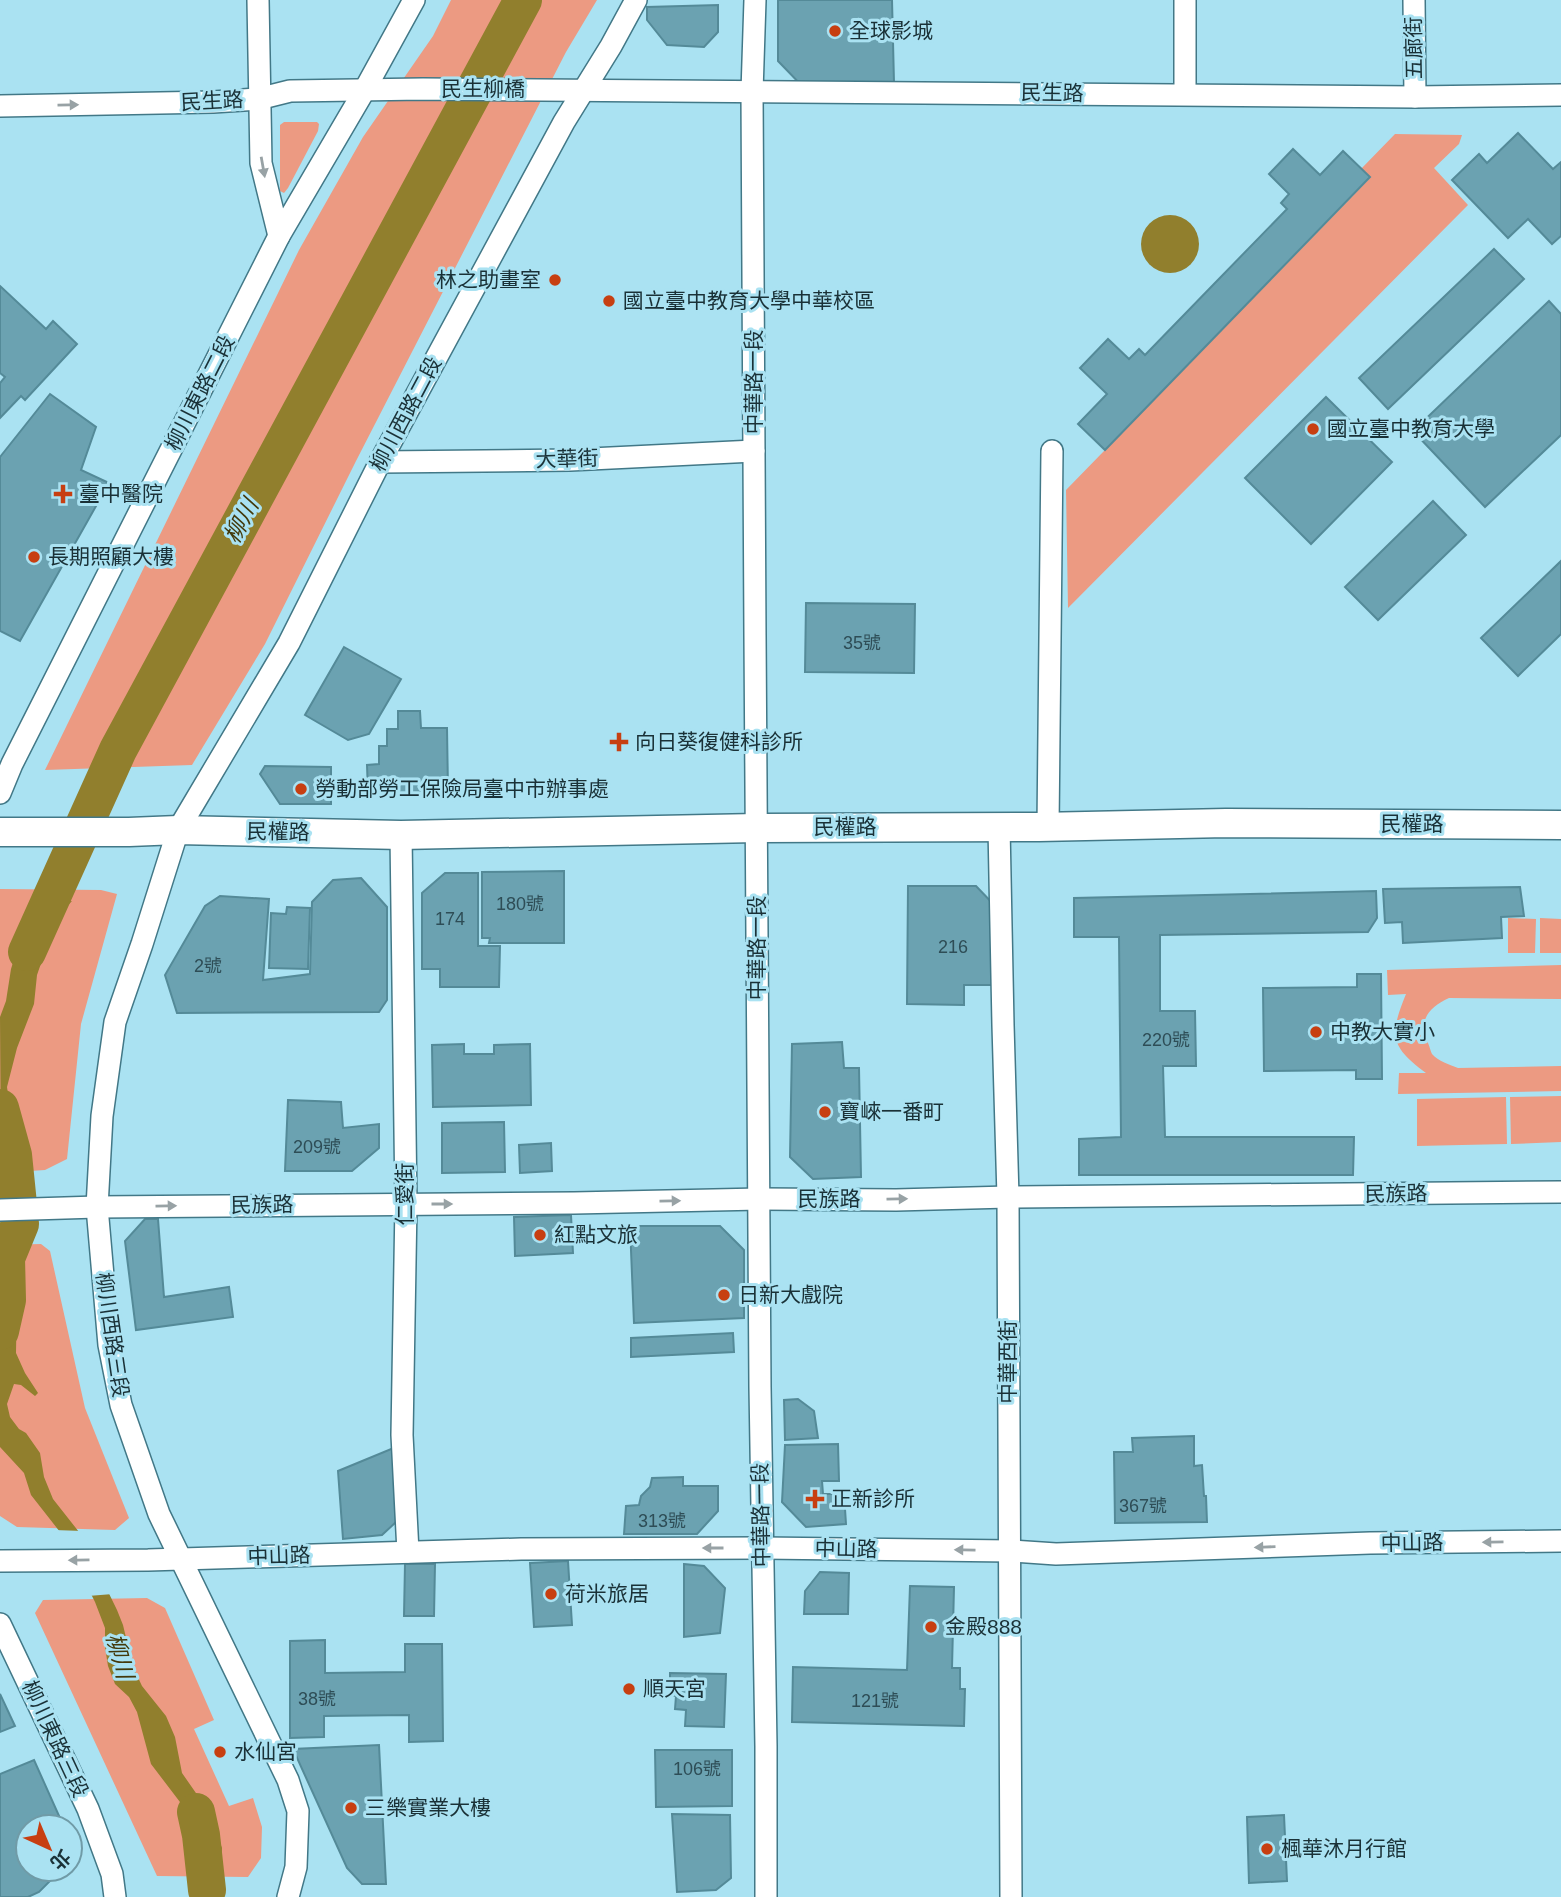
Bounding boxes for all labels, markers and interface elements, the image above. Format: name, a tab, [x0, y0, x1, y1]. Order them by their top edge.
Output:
street label: 五廊街	[1401, 16, 1426, 80]
place label: 全球影城	[849, 19, 933, 42]
marker: 全球影城	[827, 23, 843, 39]
street label: 民生柳橋	[441, 77, 525, 100]
street label: 民生路	[1020, 80, 1084, 105]
street label: 民生路	[180, 87, 244, 114]
one-way arrow	[57, 99, 79, 111]
one-way arrow	[258, 156, 269, 178]
place label: 林之助畫室	[436, 268, 541, 291]
marker: 林之助畫室	[547, 272, 563, 288]
place label: 國立臺中教育大學中華校區	[623, 289, 875, 312]
marker: 國立臺中教育大學中華校區	[601, 293, 617, 309]
street label: 中華路一段	[742, 330, 765, 435]
street label: 柳川東路二段	[161, 331, 238, 454]
street label: 柳川西路二段	[366, 353, 445, 475]
place label: 國立臺中教育大學	[1327, 417, 1495, 440]
marker: 國立臺中教育大學	[1305, 421, 1321, 437]
street label: 大華街	[535, 446, 599, 471]
place label: 臺中醫院	[79, 482, 163, 505]
marker: 臺中醫院	[53, 484, 73, 504]
water label: 柳川	[219, 492, 265, 547]
place label: 長期照顧大樓	[48, 545, 174, 568]
marker: 長期照顧大樓	[26, 549, 42, 565]
house number: 35號	[843, 633, 881, 653]
place label: 向日葵復健科診所	[635, 730, 803, 753]
marker: 向日葵復健科診所	[609, 732, 629, 752]
place label: 勞動部勞工保險局臺中市辦事處	[315, 777, 609, 800]
marker: 勞動部勞工保險局臺中市辦事處	[293, 781, 309, 797]
street label: 民權路	[1381, 812, 1444, 835]
street label: 民權路	[814, 815, 877, 838]
street label: 民權路	[246, 819, 310, 844]
house number: 180號	[496, 894, 544, 914]
street label: 中華路一段	[745, 896, 768, 1001]
house number: 174	[435, 909, 465, 929]
house number: 216	[938, 937, 968, 957]
house number: 2號	[194, 956, 222, 976]
place label: 中教大實小	[1330, 1020, 1435, 1043]
marker: 中教大實小	[1308, 1024, 1324, 1040]
house number: 220號	[1142, 1030, 1190, 1050]
place label: 寶崍一番町	[839, 1100, 944, 1123]
marker: 寶崍一番町	[817, 1104, 833, 1120]
house number: 209號	[293, 1137, 341, 1157]
street label: 仁愛街	[393, 1163, 416, 1226]
street label: 民族路	[1364, 1181, 1428, 1206]
street label: 民族路	[798, 1187, 861, 1210]
street label: 民族路	[230, 1192, 294, 1217]
one-way arrow	[886, 1193, 908, 1205]
one-way arrow	[659, 1195, 681, 1207]
one-way arrow	[431, 1198, 453, 1210]
one-way arrow	[155, 1200, 177, 1212]
place label: 紅點文旅	[554, 1223, 638, 1246]
marker: 紅點文旅	[532, 1227, 548, 1243]
street label: 柳川西路三段	[92, 1271, 133, 1399]
place label: 日新大戲院	[738, 1283, 843, 1306]
marker: 日新大戲院	[716, 1287, 732, 1303]
street label: 中華西街	[996, 1320, 1019, 1404]
street label: 中華路一段	[748, 1462, 773, 1568]
place label: 正新診所	[831, 1487, 915, 1510]
marker: 正新診所	[805, 1489, 825, 1509]
house number: 367號	[1119, 1496, 1167, 1516]
house number: 313號	[638, 1511, 686, 1531]
street label: 中山路	[1380, 1530, 1444, 1555]
street label: 中山路	[814, 1536, 878, 1561]
one-way arrow	[1482, 1536, 1504, 1547]
one-way arrow	[701, 1542, 723, 1554]
one-way arrow	[1254, 1542, 1276, 1553]
street label: 中山路	[247, 1543, 311, 1568]
one-way arrow	[953, 1545, 975, 1556]
one-way arrow	[67, 1555, 89, 1566]
place label: 荷米旅居	[565, 1582, 649, 1605]
marker: 荷米旅居	[543, 1586, 559, 1602]
place label: 金殿888	[945, 1615, 1022, 1638]
marker: 金殿888	[923, 1619, 939, 1635]
water label: 柳川	[101, 1630, 139, 1684]
street label: 柳川東路三段	[18, 1677, 93, 1801]
place label: 順天宮	[643, 1677, 706, 1700]
marker: 順天宮	[621, 1681, 637, 1697]
house number: 38號	[298, 1689, 336, 1709]
house number: 121號	[851, 1691, 899, 1711]
place label: 水仙宮	[234, 1740, 297, 1763]
marker: 水仙宮	[212, 1744, 228, 1760]
house number: 106號	[673, 1759, 721, 1779]
place label: 三樂實業大樓	[365, 1796, 491, 1819]
marker: 三樂實業大樓	[343, 1800, 359, 1816]
north arrow	[14, 1813, 84, 1883]
place label: 楓華沐月行館	[1281, 1837, 1407, 1860]
marker: 楓華沐月行館	[1259, 1841, 1275, 1857]
text: 北	[46, 1846, 75, 1874]

